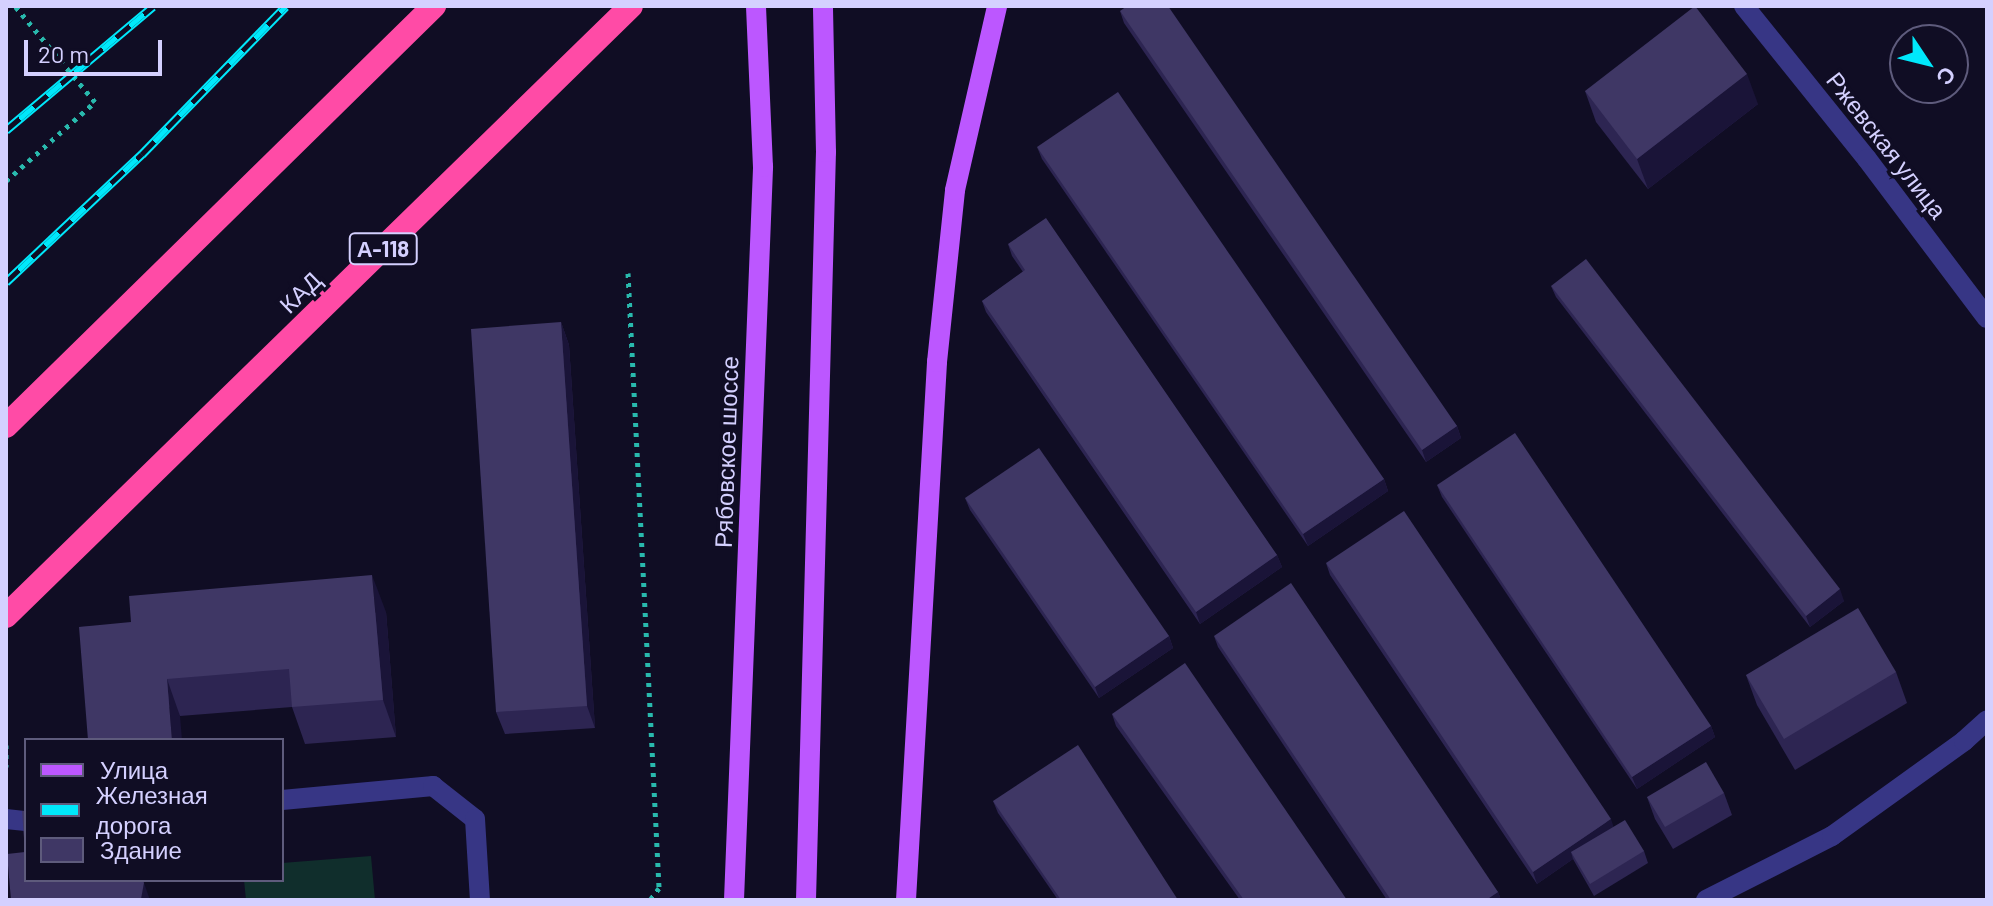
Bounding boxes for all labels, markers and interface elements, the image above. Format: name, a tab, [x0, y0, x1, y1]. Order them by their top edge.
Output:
scale bar	[28, 24, 166, 74]
north arrow	[1889, 24, 1969, 104]
text: 20 m	[38, 39, 89, 68]
text: С	[1932, 63, 1962, 91]
street label: Ржевская улица	[1821, 66, 1953, 224]
road number: А-118	[347, 231, 419, 267]
street label: КАД	[273, 265, 327, 319]
street label: Рябовское шоссе	[708, 356, 744, 548]
legend	[24, 738, 284, 882]
text: Улица	[100, 755, 168, 784]
text: Железная дорога	[96, 780, 208, 839]
text: Здание	[100, 835, 182, 864]

